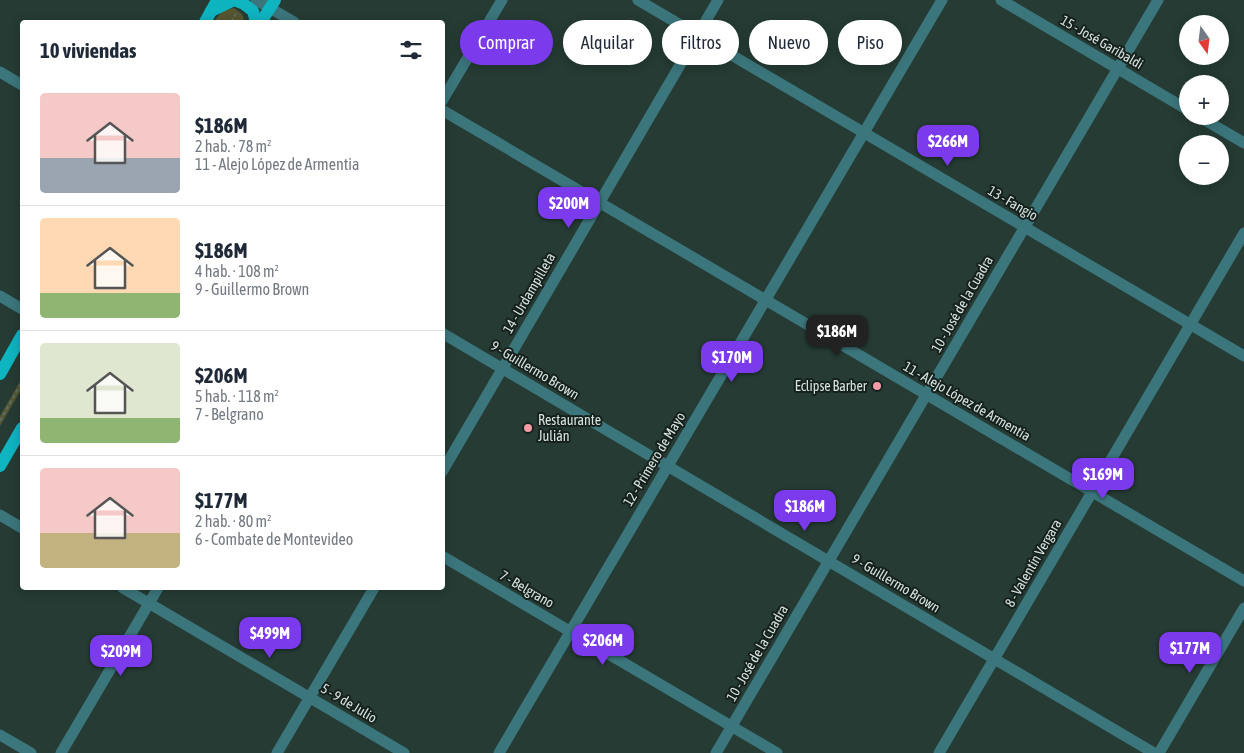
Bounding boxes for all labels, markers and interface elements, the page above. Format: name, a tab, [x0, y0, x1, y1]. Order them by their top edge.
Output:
street label: 15 - José Garibaldi	[1058, 12, 1146, 72]
north arrow	[1179, 15, 1229, 65]
map controls	[1179, 15, 1229, 185]
chip: Comprar	[460, 20, 553, 65]
chip: Alquilar	[563, 20, 652, 65]
chip: Filtros	[662, 20, 739, 65]
chip: Nuevo	[749, 20, 828, 65]
chip: Piso	[838, 20, 902, 65]
icon: filters	[397, 36, 425, 64]
text: 10 viviendas	[40, 38, 136, 62]
button: +	[1179, 75, 1229, 125]
icon: home	[80, 113, 140, 173]
text: $186M	[195, 113, 248, 137]
pin: $266M	[913, 124, 983, 167]
text: $266M	[928, 132, 968, 150]
button: −	[1179, 135, 1229, 185]
text: 2 hab. · 78 m²	[195, 137, 271, 155]
text: 11 - Alejo López de Armentia	[195, 155, 359, 173]
street label: 13 - Fangio	[985, 182, 1041, 224]
pin: $200M	[534, 186, 604, 229]
text: $200M	[549, 194, 589, 212]
icon: home	[80, 238, 140, 298]
text: $186M	[195, 238, 248, 262]
street label: 14 - Urdampilleta	[500, 250, 558, 336]
street label: 10 - José de la Cuadra	[928, 253, 996, 355]
text: 4 hab. · 108 m²	[195, 262, 279, 280]
text: 9 - Guillermo Brown	[195, 280, 309, 298]
pin: $186M	[802, 314, 872, 357]
text: $186M	[817, 322, 857, 340]
street label: 9 - Guillermo Brown	[488, 337, 582, 403]
pin: $170M	[697, 340, 767, 383]
text: $170M	[712, 348, 752, 366]
street label: 11 - Alejo López de Armentia	[901, 358, 1033, 444]
icon: home	[80, 363, 140, 423]
text: $206M	[195, 363, 248, 387]
place label: Eclipse Barber	[795, 378, 868, 394]
marker: Eclipse Barber	[871, 380, 883, 392]
text: 5 hab. · 118 m²	[195, 387, 279, 405]
text: 7 - Belgrano	[195, 405, 264, 423]
street label: 12 - Primero de Mayo	[620, 409, 688, 509]
place label: Restaurante Julián	[538, 412, 601, 444]
marker: Restaurante Julián	[522, 422, 534, 434]
pin: $169M	[1068, 458, 1138, 500]
text: $169M	[1083, 465, 1123, 483]
icon: home	[80, 488, 140, 548]
text: $177M	[195, 488, 248, 512]
pin: $186M	[770, 490, 840, 532]
text: $186M	[785, 497, 825, 515]
text: 2 hab. · 80 m²	[195, 512, 271, 530]
street label: 8 - Valentín Vergara	[1001, 516, 1065, 610]
text: 6 - Combate de Montevideo	[195, 530, 353, 548]
street label: 9 - Guillermo Brown	[849, 550, 943, 616]
street label: 7 - Belgrano	[497, 567, 557, 611]
street label: 10 - José de la Cuadra	[723, 602, 791, 704]
pin: $499M	[235, 616, 305, 659]
text: $499M	[250, 624, 290, 642]
pin: $206M	[568, 624, 638, 666]
text: $206M	[583, 631, 623, 649]
pin: $177M	[1155, 632, 1225, 674]
pin: $209M	[86, 634, 156, 677]
text: $177M	[1170, 639, 1210, 657]
text: $209M	[101, 642, 141, 660]
street label: 5 - 9 de Julio	[318, 680, 380, 726]

